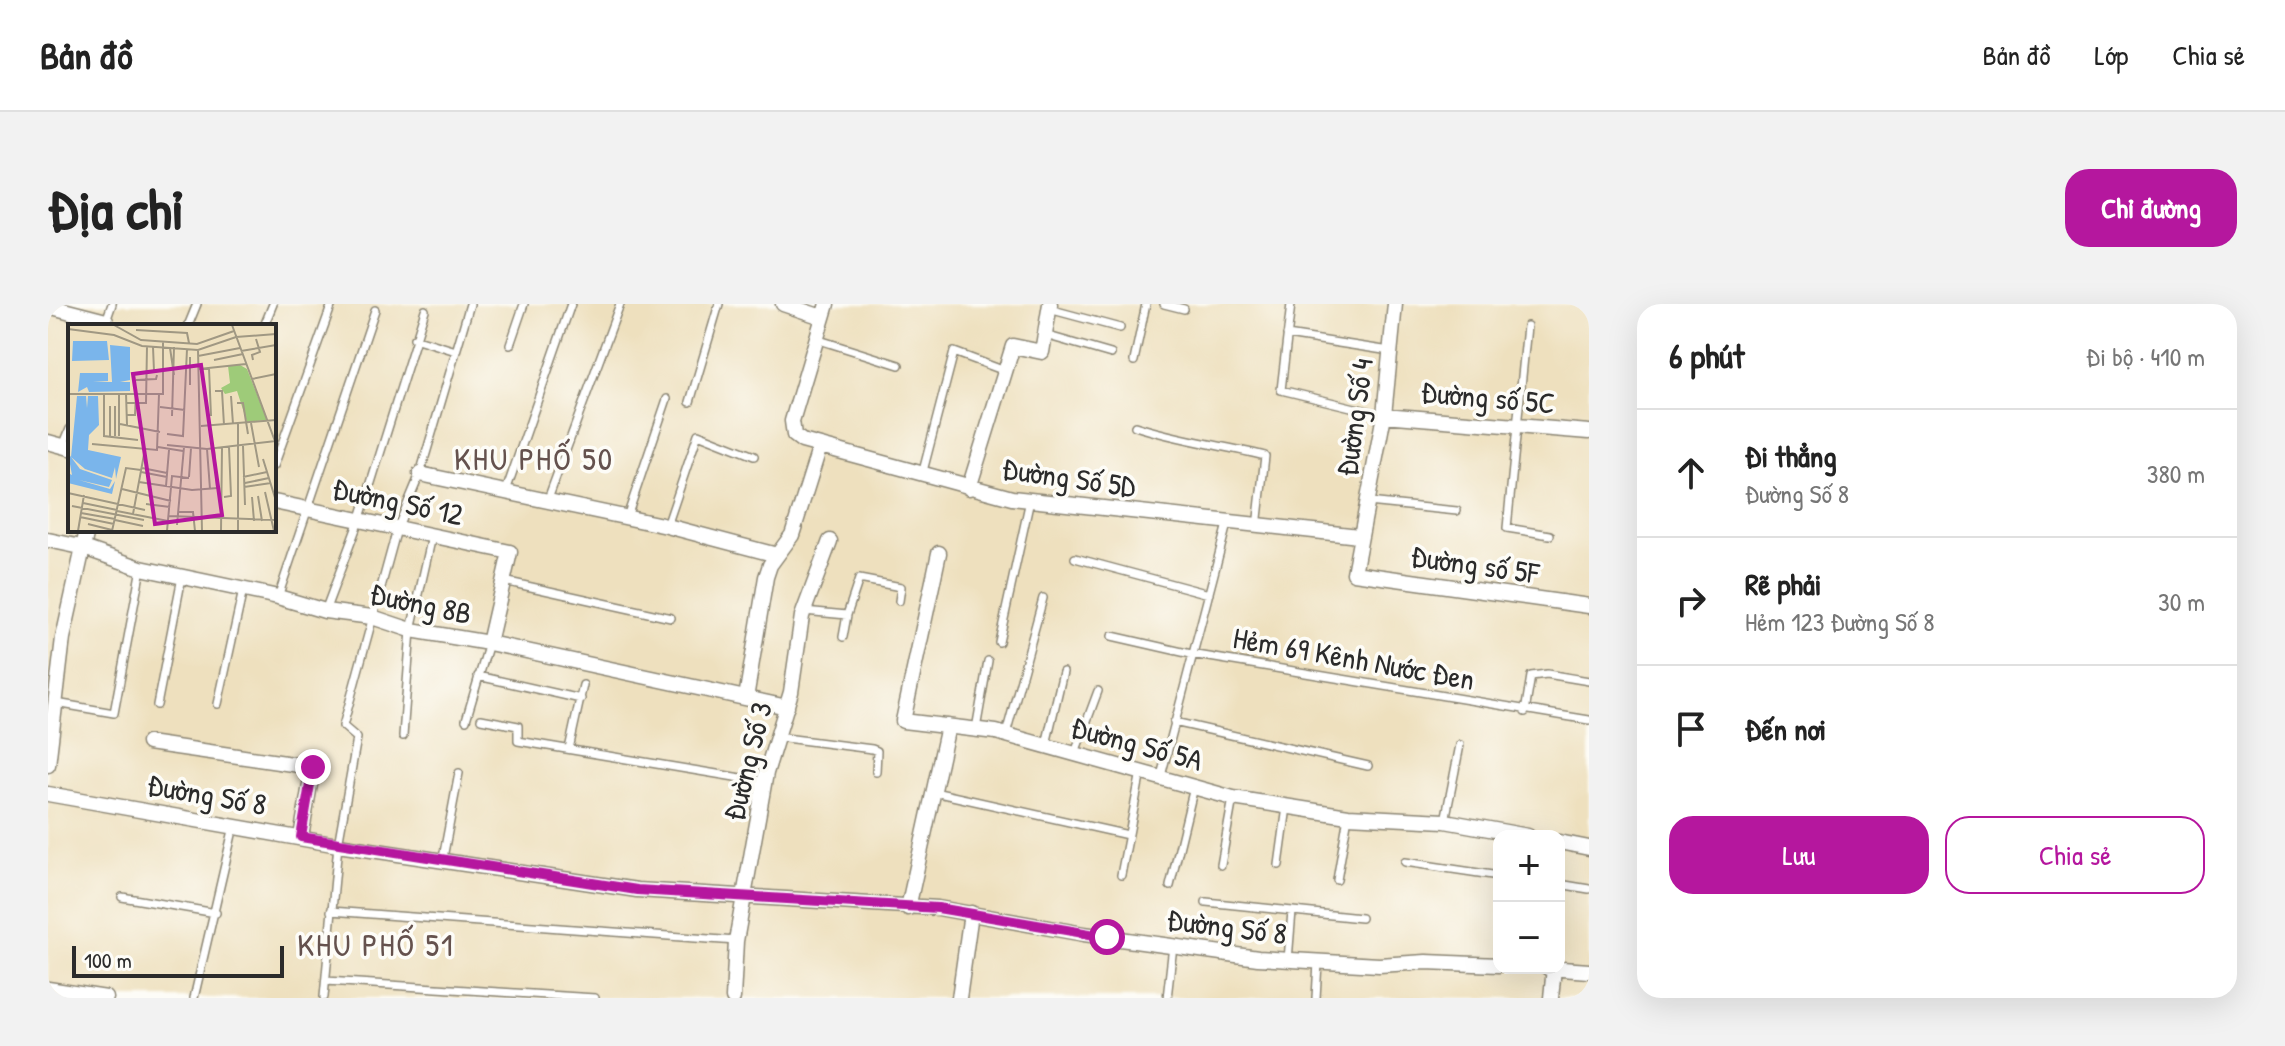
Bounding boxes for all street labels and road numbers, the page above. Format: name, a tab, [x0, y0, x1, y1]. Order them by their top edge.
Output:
street label: Đường Số 4	[1326, 356, 1382, 478]
street label: Đường số 5C	[1419, 371, 1557, 423]
street label: Đường Số 5D	[1000, 448, 1139, 506]
street label: Đường Số 12	[329, 468, 467, 534]
street label: Đường số 5F	[1408, 535, 1542, 593]
street label: Đường 8B	[367, 573, 475, 633]
street label: Hẻm 69 Kênh Nước Đen	[1230, 617, 1478, 699]
street label: Đường Số 3	[713, 698, 781, 824]
street label: Đường Số 5A	[1067, 706, 1207, 780]
street label: Đường Số 8	[144, 764, 270, 824]
street label: Đường Số 8	[1165, 899, 1289, 953]

